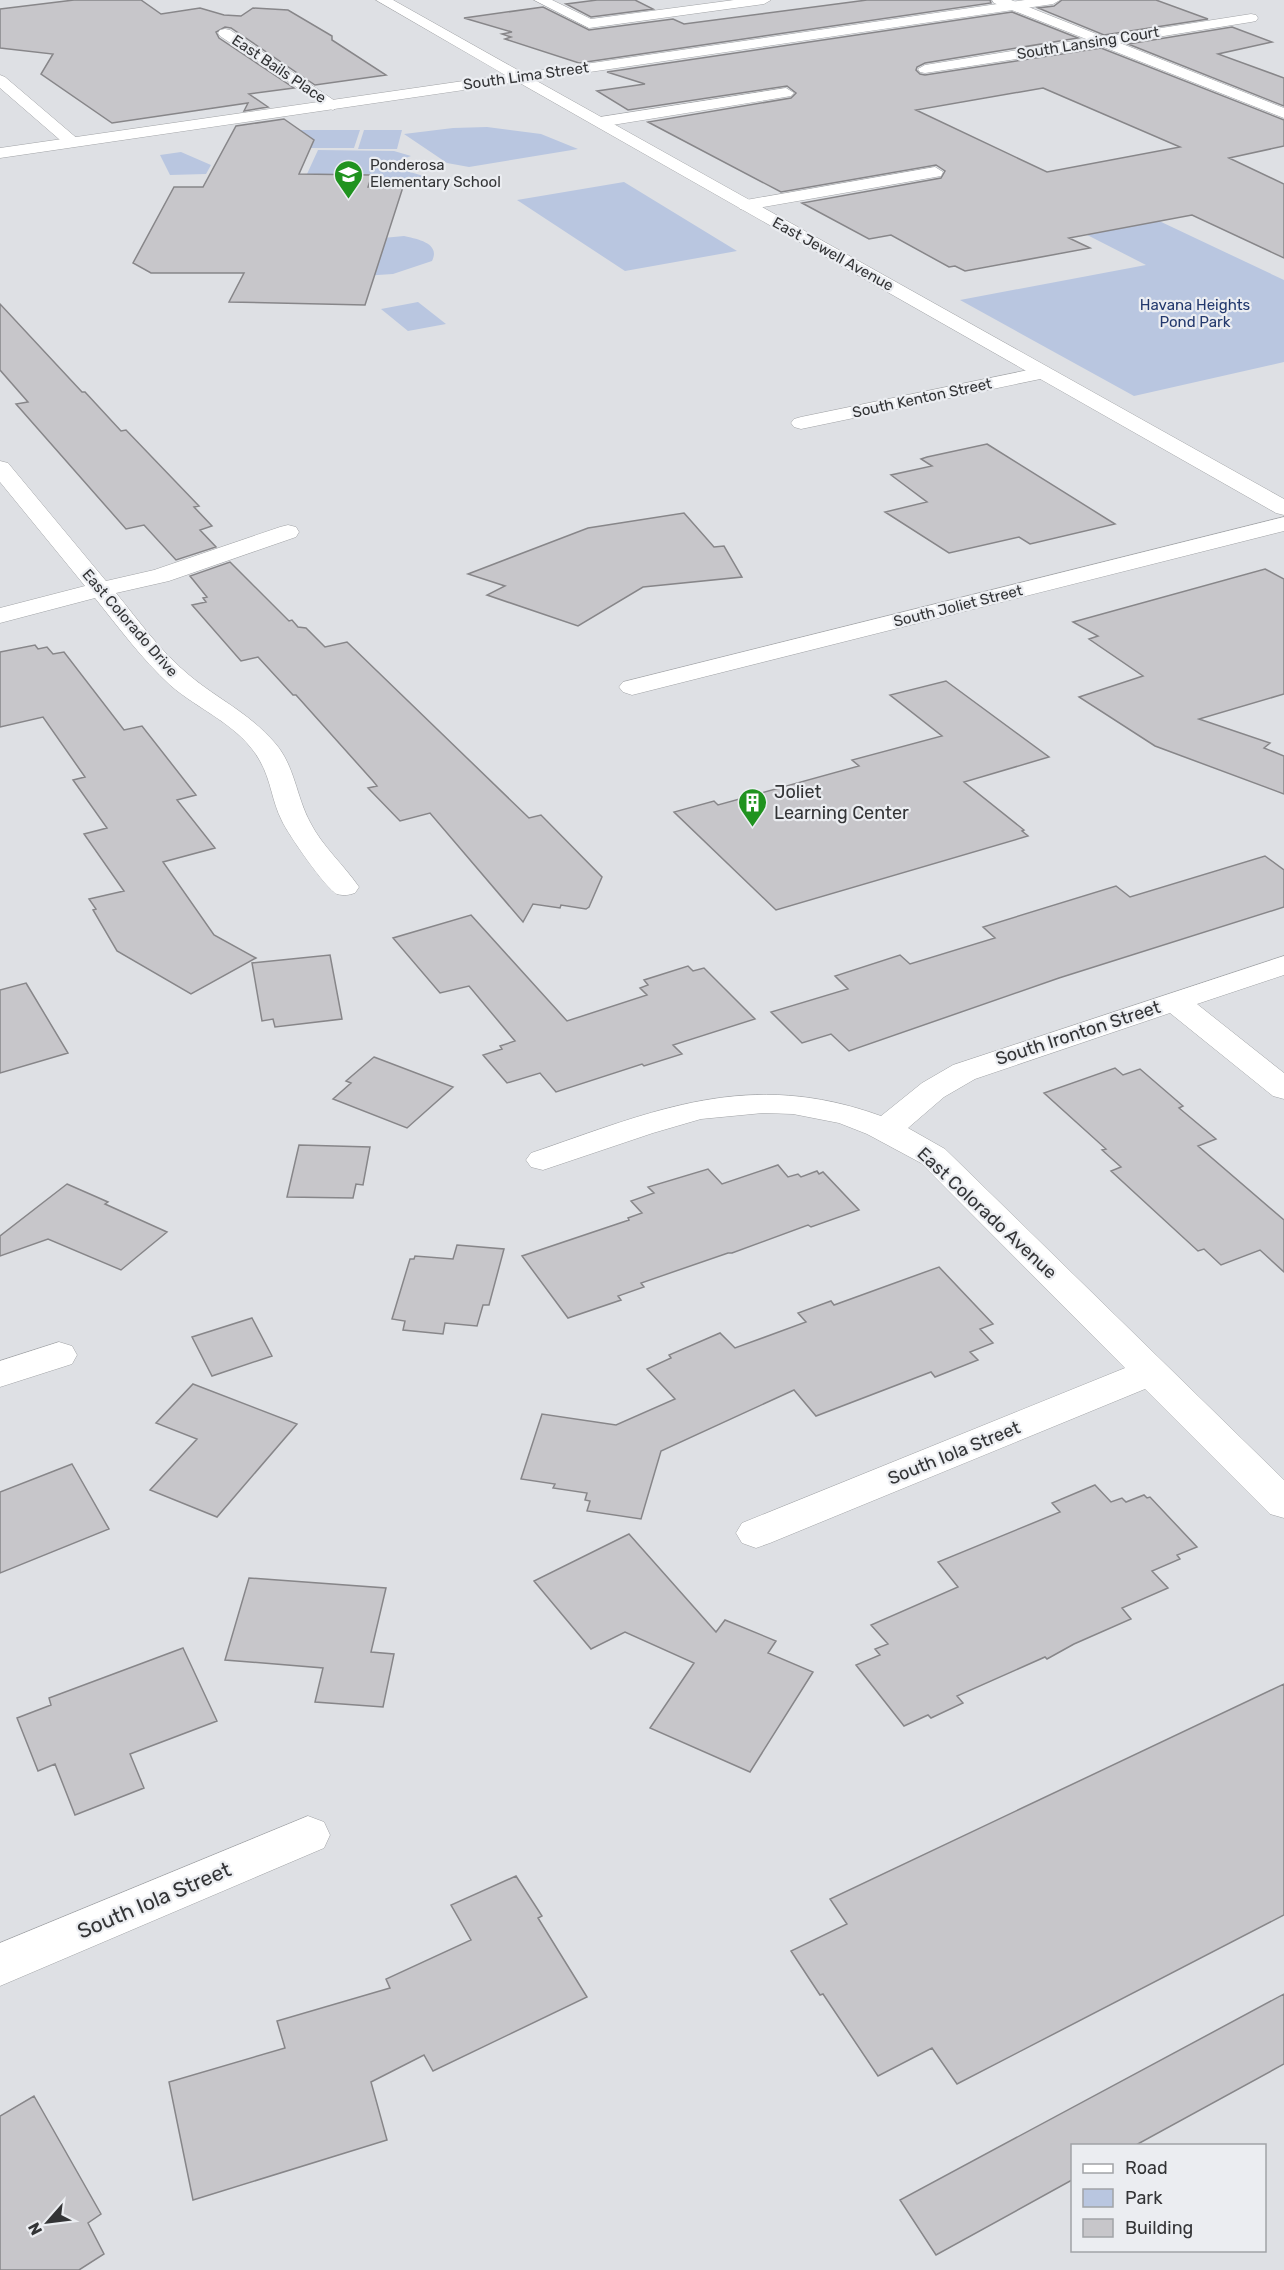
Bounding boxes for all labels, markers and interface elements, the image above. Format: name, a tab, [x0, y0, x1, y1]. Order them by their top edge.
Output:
street label: South Lansing Court	[1016, 23, 1160, 63]
street label: East Bails Place	[228, 31, 330, 107]
street label: South Lima Street	[462, 58, 590, 94]
place label: Ponderosa Elementary School	[370, 156, 501, 191]
school or university icon: Ponderosa Elementary School	[333, 158, 365, 200]
street label: East Jewell Avenue	[769, 213, 897, 295]
park label: Havana Heights Pond Park	[1140, 296, 1251, 331]
street label: South Kenton Street	[851, 374, 994, 422]
street label: East Colorado Drive	[78, 566, 182, 680]
street label: South Joliet Street	[892, 581, 1024, 631]
place label: Joliet Learning Center	[774, 781, 909, 824]
building icon: Joliet Learning Center	[737, 786, 769, 828]
street label: South Ironton Street	[993, 996, 1163, 1070]
street label: East Colorado Avenue	[913, 1143, 1061, 1283]
street label: South Iola Street	[885, 1416, 1023, 1490]
street label: South Iola Street	[74, 1856, 234, 1944]
legend	[1071, 2144, 1266, 2252]
text: Road	[1125, 2157, 1168, 2179]
text: Park	[1125, 2187, 1163, 2209]
north arrow	[18, 2192, 78, 2252]
text: Building	[1125, 2217, 1193, 2239]
text: N	[24, 2219, 46, 2238]

